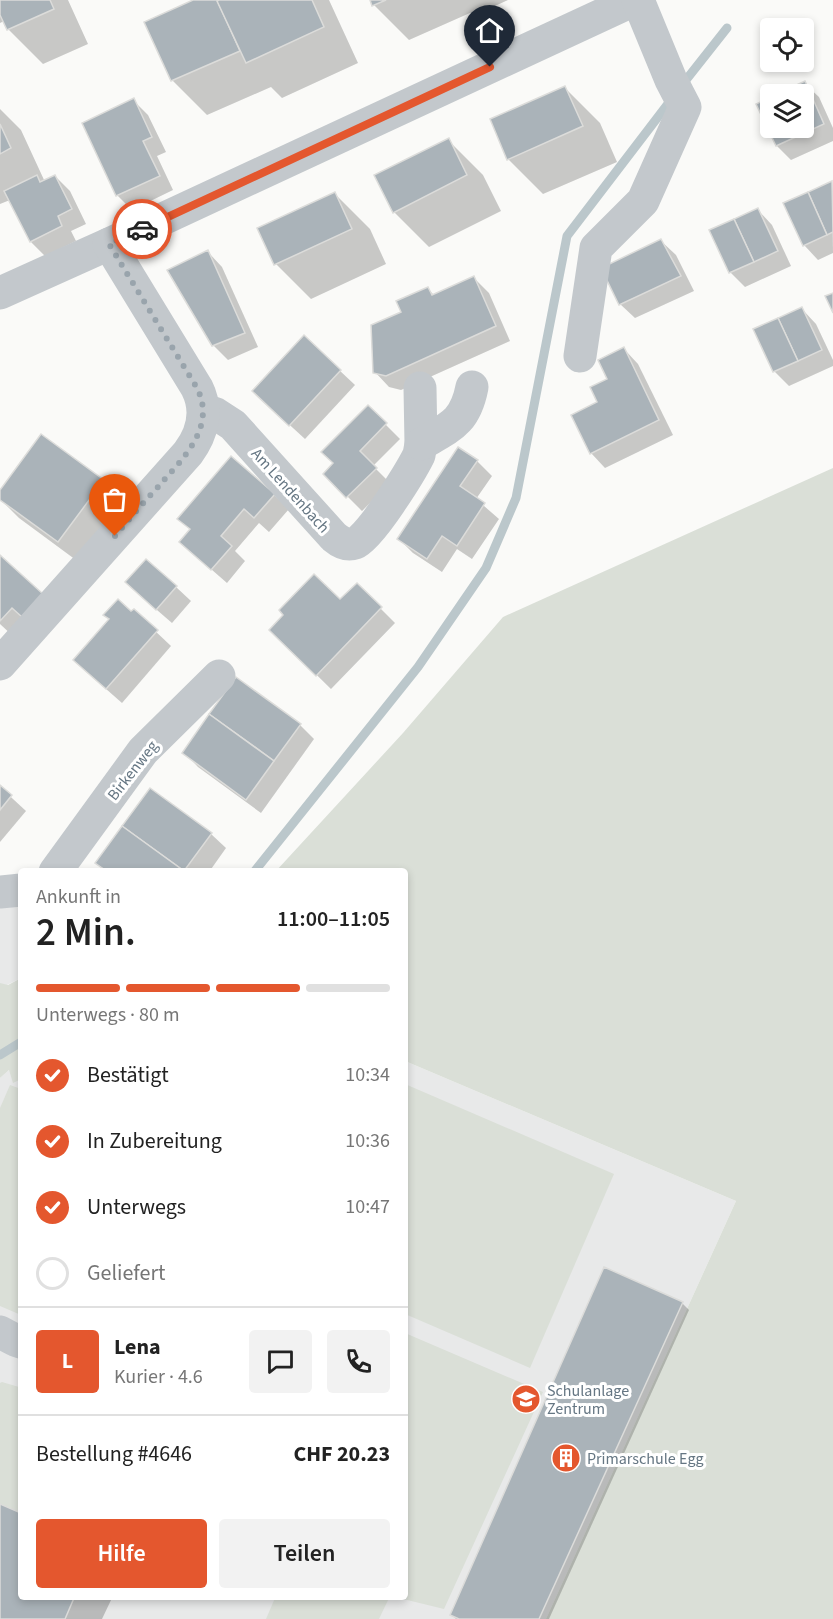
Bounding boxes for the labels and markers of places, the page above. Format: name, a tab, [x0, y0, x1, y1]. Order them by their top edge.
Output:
pin	[464, 5, 515, 67]
pin	[89, 474, 140, 536]
place label: Schulanlage Zentrum	[547, 1380, 629, 1420]
school or university icon: Schulanlage Zentrum	[510, 1383, 542, 1415]
building icon: Primarschule Egg	[550, 1442, 582, 1474]
place label: Primarschule Egg	[587, 1448, 704, 1470]

